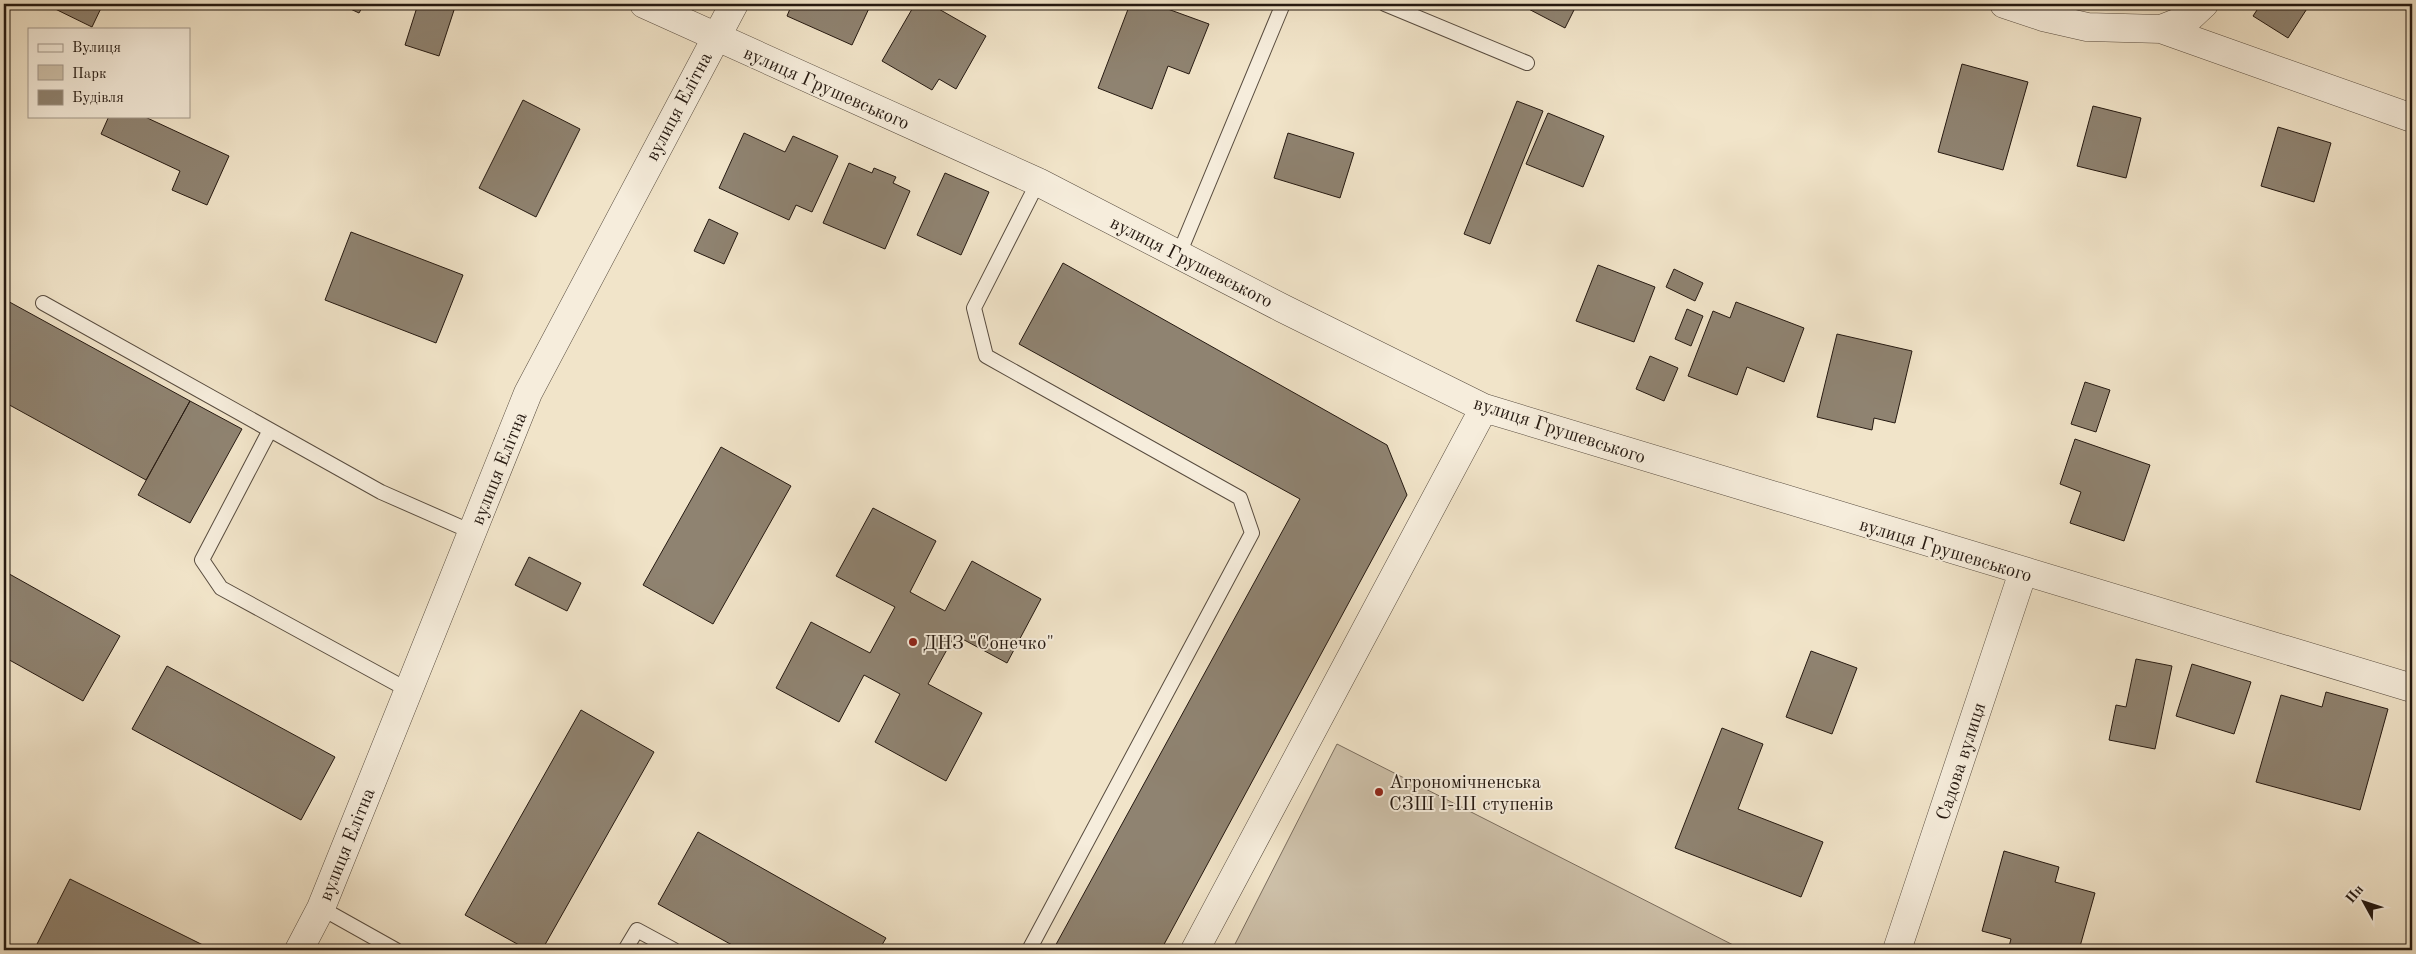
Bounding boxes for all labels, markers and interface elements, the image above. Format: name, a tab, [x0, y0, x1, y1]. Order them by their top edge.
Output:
legend	[28, 28, 190, 118]
text: Вулиця	[72, 41, 121, 56]
street label: вулиця Грушевського	[740, 44, 912, 134]
street label: вулиця Елітна	[644, 49, 717, 165]
text: Парк	[72, 67, 107, 82]
text: Будівля	[72, 91, 124, 106]
street label: вулиця Грушевського	[1107, 214, 1275, 312]
street label: вулиця Грушевського	[1471, 395, 1648, 468]
street label: вулиця Елітна	[469, 409, 532, 528]
street label: вулиця Грушевського	[1857, 516, 2034, 587]
place label: ДНЗ "Сонечко"	[923, 635, 1054, 654]
marker: ДНЗ "Сонечко"	[907, 636, 919, 648]
street label: Садова вулиця	[1934, 700, 1990, 823]
place label: Агрономічненська СЗШ І-ІІІ ступенів	[1389, 774, 1553, 815]
street label: вулиця Елітна	[317, 785, 380, 904]
marker: Агрономічненська СЗШ І-ІІІ ступенів	[1373, 786, 1385, 798]
north arrow	[2338, 876, 2388, 926]
text: Пн	[2343, 882, 2366, 906]

